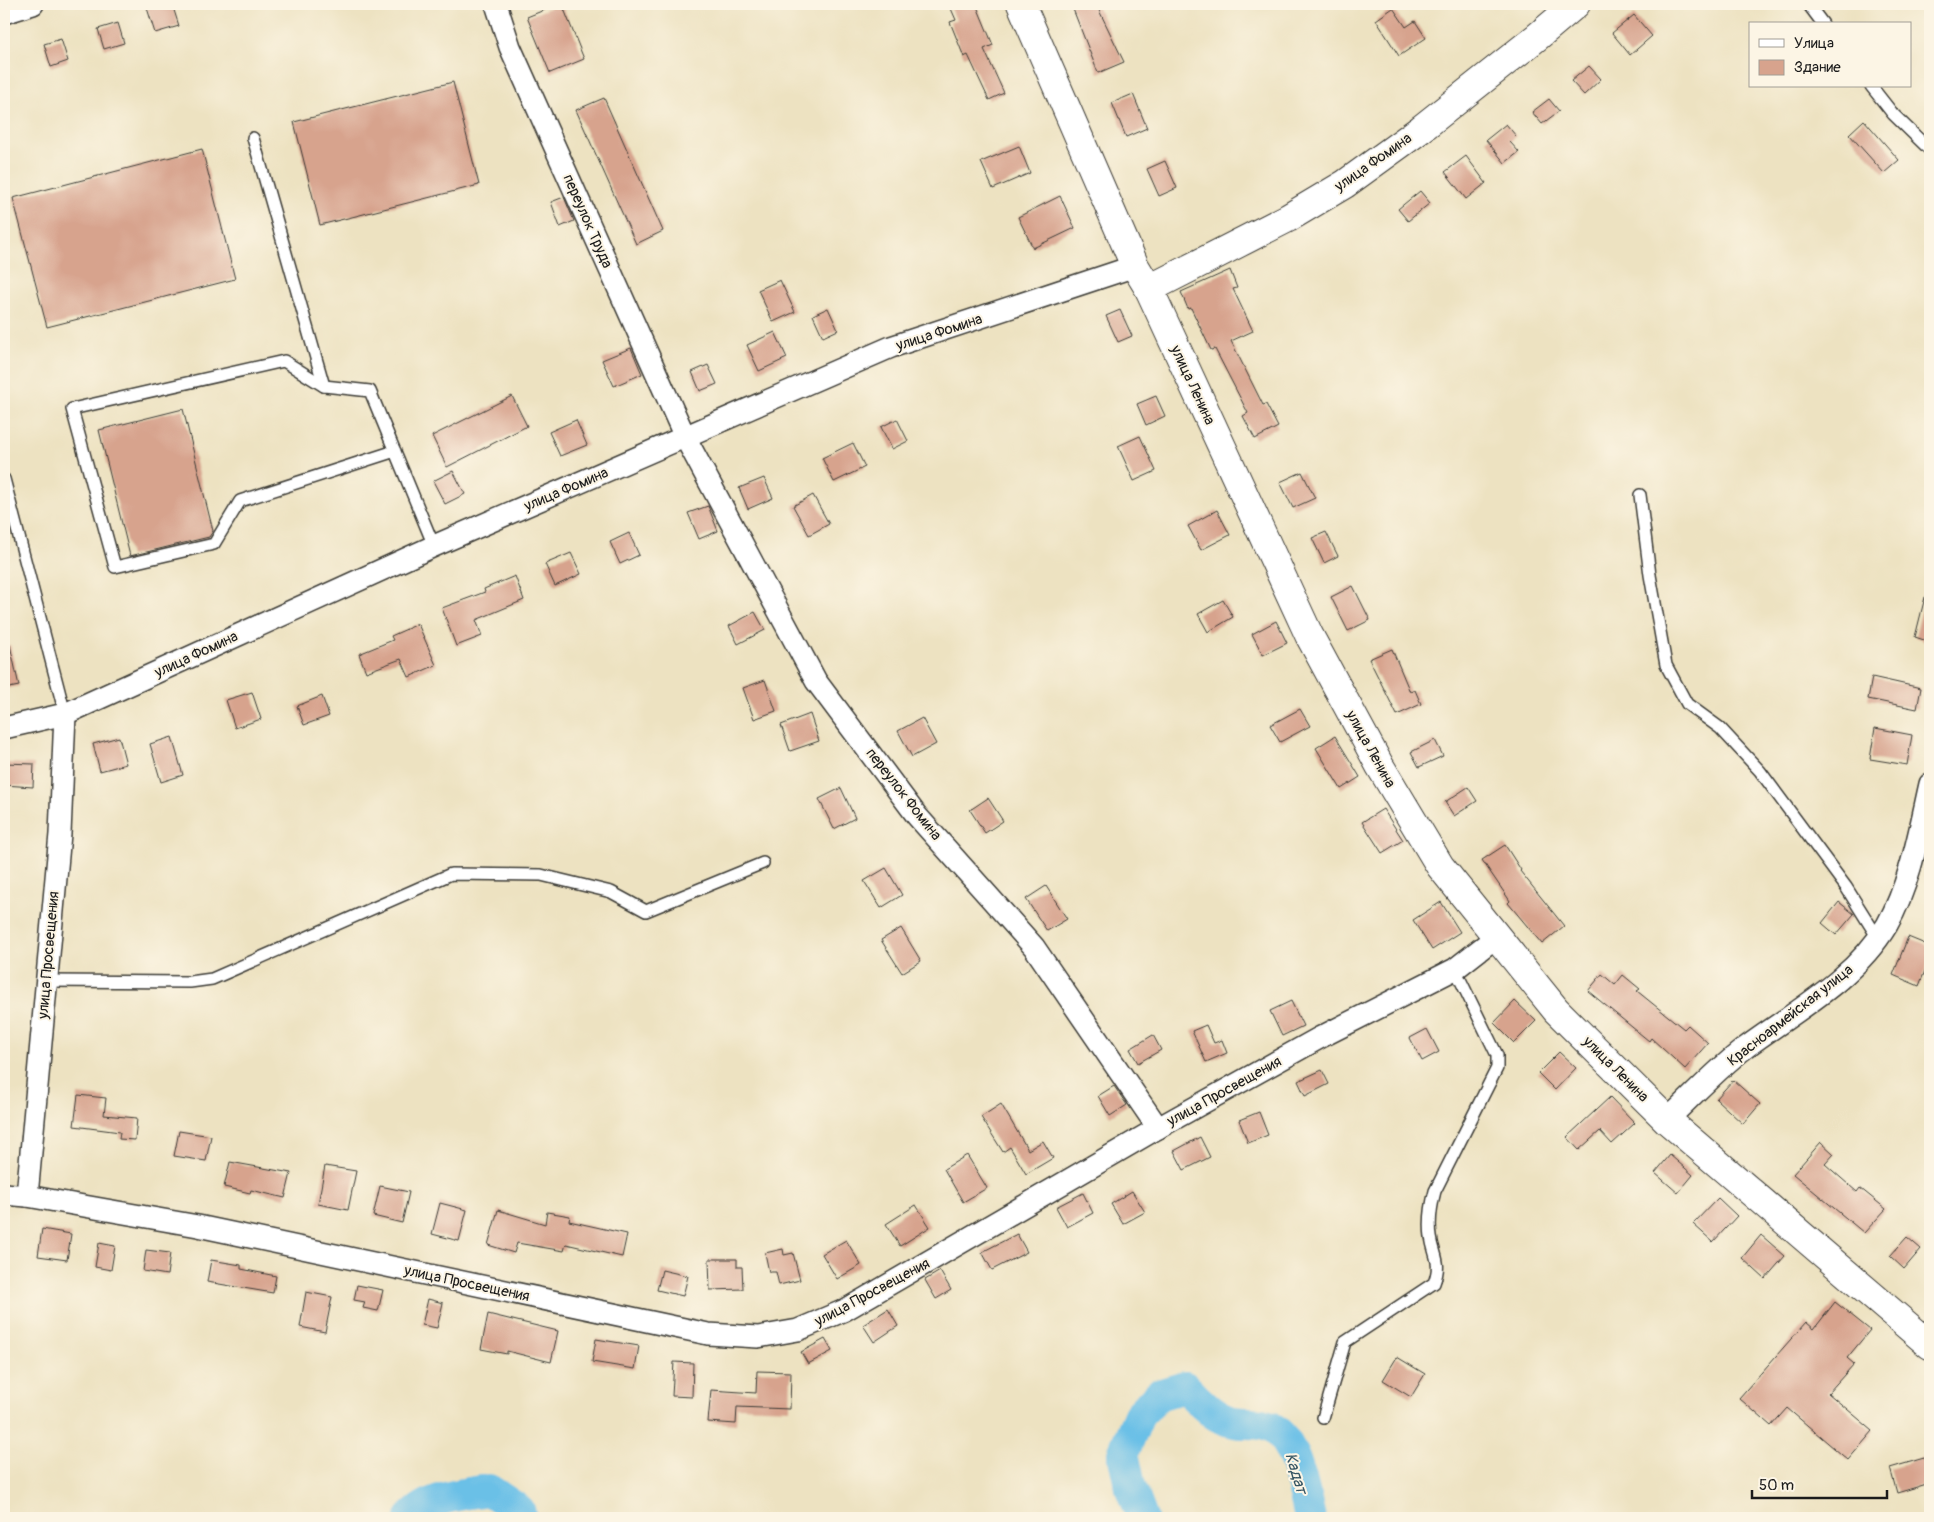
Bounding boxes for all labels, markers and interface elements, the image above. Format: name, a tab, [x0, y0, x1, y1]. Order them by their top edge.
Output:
legend	[1749, 22, 1912, 88]
text: Улица	[1794, 34, 1834, 53]
text: Здание	[1794, 58, 1841, 77]
street label: улица Фомина	[1330, 129, 1416, 196]
street label: переулок Труда	[558, 171, 617, 271]
street label: улица Фомина	[893, 310, 985, 356]
street label: улица Ленина	[1165, 341, 1219, 428]
street label: улица Фомина	[520, 463, 611, 516]
street label: улица Фомина	[151, 627, 241, 682]
street label: улица Ленина	[1341, 706, 1400, 791]
street label: переулок Фомина	[862, 744, 946, 844]
street label: улица Просвещения	[33, 891, 64, 1021]
street label: Красноармейская улица	[1724, 960, 1857, 1070]
street label: улица Ленина	[1578, 1032, 1653, 1106]
street label: улица Просвещения	[1163, 1052, 1285, 1131]
street label: улица Просвещения	[810, 1254, 933, 1331]
street label: улица Просвещения	[401, 1261, 531, 1306]
water label: Кадат	[1280, 1450, 1312, 1498]
scale bar	[1752, 1467, 1886, 1499]
text: 50 m	[1759, 1476, 1794, 1495]

